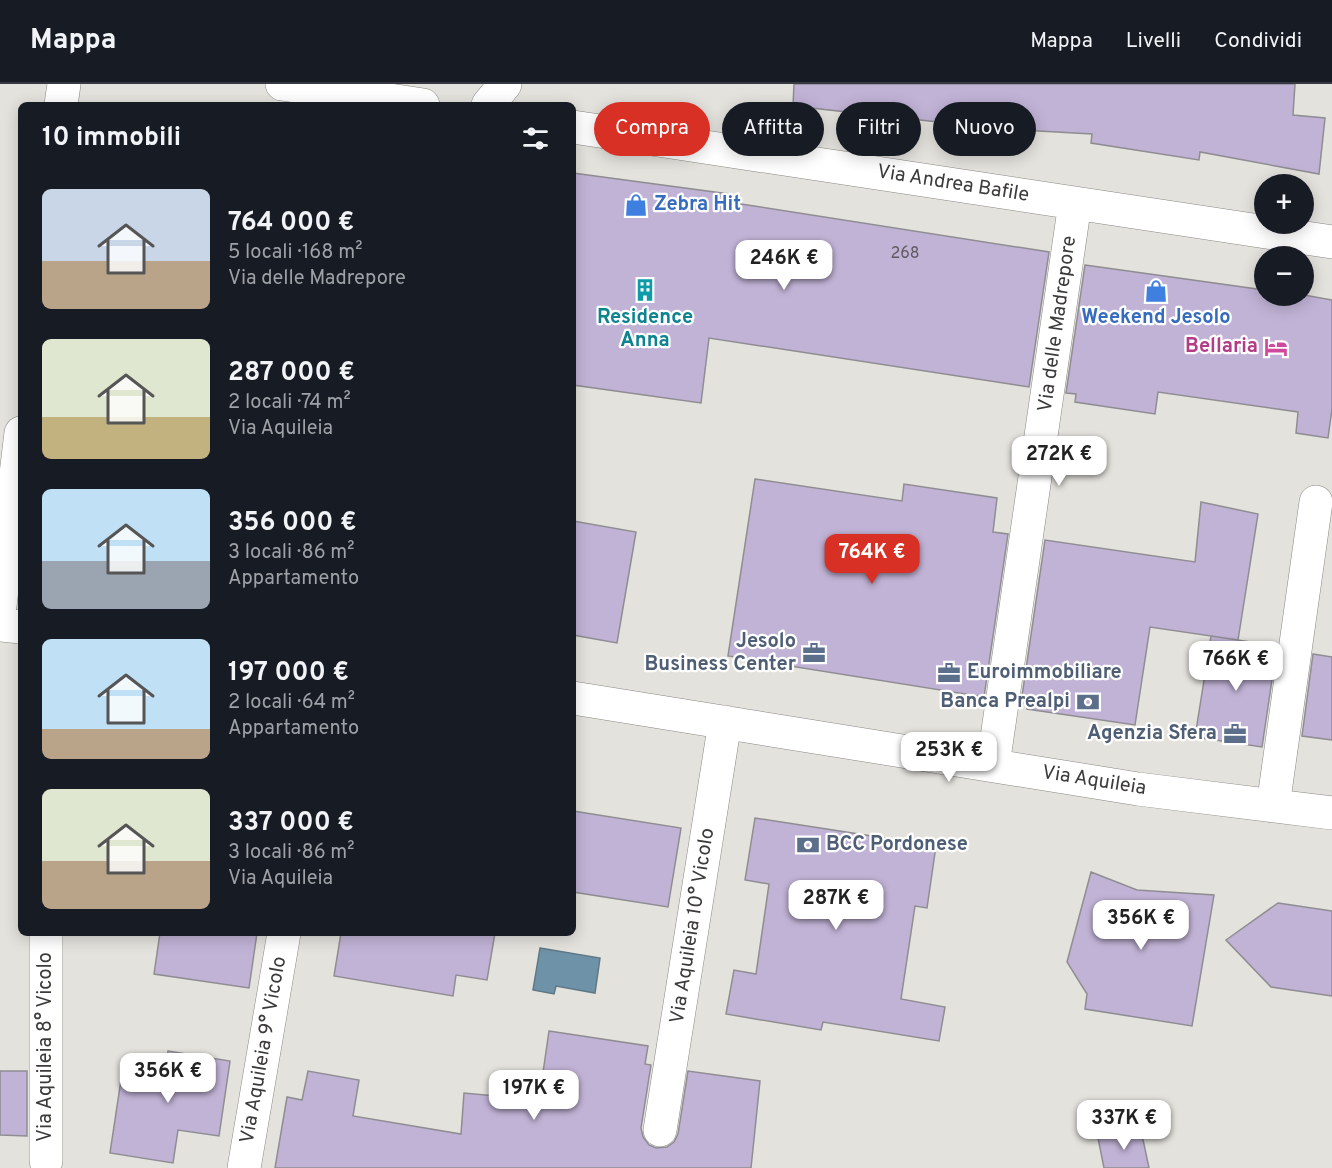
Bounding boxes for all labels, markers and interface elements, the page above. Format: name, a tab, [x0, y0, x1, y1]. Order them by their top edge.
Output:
text: Mappa	[30, 23, 116, 59]
text: Mappa	[1030, 28, 1093, 55]
text: Livelli	[1126, 28, 1181, 55]
text: Condividi	[1214, 28, 1302, 55]
chip: Compra	[594, 102, 710, 156]
chip: Affitta	[722, 102, 824, 156]
chip: Filtri	[836, 102, 921, 156]
chip: Nuovo	[933, 102, 1036, 156]
text: 10 immobili	[42, 122, 181, 155]
icon: filters	[519, 122, 552, 155]
street label: Via Andrea Bafile	[875, 159, 1031, 209]
map controls	[1254, 174, 1314, 306]
button: +	[1254, 174, 1314, 234]
shop icon: Zebra Hit	[623, 192, 649, 218]
place label: Zebra Hit	[654, 192, 741, 218]
text: 764 000 €	[228, 207, 354, 240]
icon: home	[90, 213, 162, 285]
street label: Via delle Madrepore	[1033, 234, 1083, 414]
text: 5 locali · 168 m²	[228, 240, 362, 266]
pin: 246K €	[735, 240, 833, 291]
house number: 268	[890, 244, 920, 264]
text: 246K €	[749, 246, 819, 272]
button: −	[1254, 246, 1314, 306]
text: Via delle Madrepore	[228, 266, 406, 292]
building icon: Residence Anna	[632, 277, 658, 303]
shop icon: Weekend Jesolo	[1143, 278, 1169, 304]
place label: Residence Anna	[597, 305, 693, 354]
place label: Weekend Jesolo	[1081, 305, 1231, 331]
place label: Bellaria	[1185, 334, 1258, 360]
hotel icon: Bellaria	[1263, 334, 1289, 360]
text: 287 000 €	[228, 357, 355, 390]
icon: home	[90, 363, 162, 435]
text: 2 locali · 74 m²	[228, 390, 351, 416]
text: Via Aquileia	[228, 416, 333, 442]
pin: 272K €	[1010, 436, 1108, 487]
text: 272K €	[1026, 442, 1092, 468]
text: 356 000 €	[228, 507, 356, 540]
icon: home	[90, 513, 162, 585]
pin: 764K €	[823, 534, 921, 585]
text: 3 locali · 86 m²	[228, 540, 355, 566]
text: 764K €	[839, 540, 905, 566]
text: Appartamento	[228, 566, 359, 592]
place label: Jesolo Business Center	[645, 629, 797, 678]
office icon: Jesolo Business Center	[801, 640, 827, 666]
pin: 766K €	[1187, 641, 1285, 692]
text: 766K €	[1203, 647, 1269, 673]
text: 197 000 €	[228, 657, 349, 690]
office icon: Euroimmobiliare	[936, 660, 962, 686]
place label: Euroimmobiliare	[967, 660, 1122, 686]
icon: home	[90, 663, 162, 735]
place label: Banca Prealpi	[940, 689, 1070, 715]
bank icon: Banca Prealpi	[1075, 689, 1101, 715]
text: 2 locali · 64 m²	[228, 690, 355, 716]
text: Appartamento	[228, 716, 359, 742]
place label: Agenzia Sfera	[1087, 721, 1217, 747]
office icon: Agenzia Sfera	[1222, 721, 1248, 747]
pin: 253K €	[900, 732, 998, 783]
text: 253K €	[915, 738, 983, 764]
street label: Via Aquileia	[1040, 760, 1148, 802]
text: 337 000 €	[228, 807, 354, 840]
icon: home	[90, 813, 162, 885]
street label: Via Aquileia 10° Vicolo	[665, 826, 721, 1026]
bank icon: BCC Pordonese	[795, 832, 821, 858]
place label: BCC Pordonese	[826, 832, 968, 858]
text: 3 locali · 86 m²	[228, 840, 355, 866]
text: Via Aquileia	[228, 866, 333, 892]
pin: 287K €	[787, 880, 885, 931]
text: 287K €	[803, 886, 869, 912]
pin: 356K €	[1092, 900, 1190, 951]
text: 356K €	[1107, 906, 1175, 932]
street label: Via Aquileia 8° Vicolo	[33, 952, 59, 1142]
street label: Via Aquileia 9° Vicolo	[235, 954, 293, 1146]
pin: 356K €	[119, 1053, 217, 1104]
text: 356K €	[134, 1059, 202, 1085]
pin: 197K €	[485, 1070, 583, 1121]
text: 197K €	[503, 1076, 565, 1102]
pin: 337K €	[1075, 1100, 1173, 1151]
text: 337K €	[1091, 1106, 1157, 1132]

